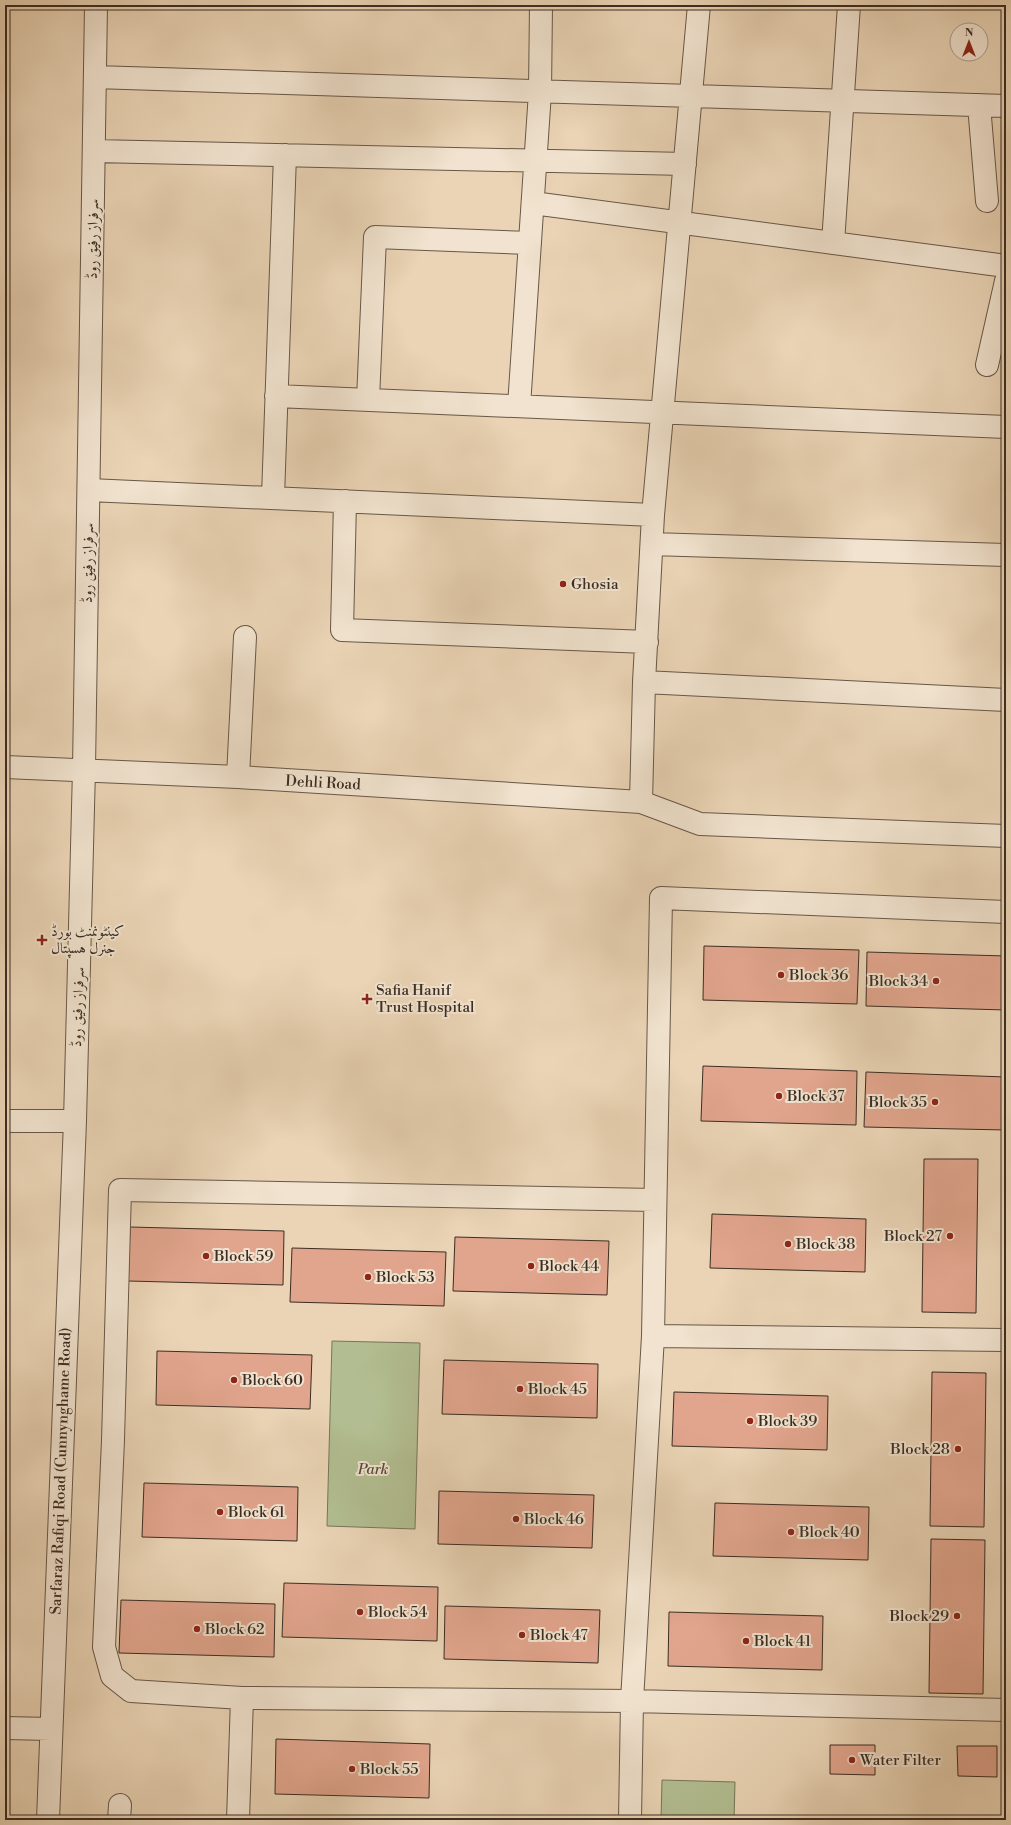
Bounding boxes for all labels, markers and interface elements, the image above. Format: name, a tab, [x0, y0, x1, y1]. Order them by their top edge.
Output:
north arrow	[949, 22, 989, 62]
text: N	[965, 26, 974, 40]
street label: سرفراز رفیق روڈ	[83, 199, 103, 279]
street label: سرفراز رفیق روڈ	[78, 523, 98, 603]
place label: Ghosia	[571, 575, 619, 594]
marker: Ghosia	[558, 579, 568, 589]
street label: Dehli Road	[285, 772, 362, 794]
place label: کینٹونمنٹ بورڈ جنرل ہسپتال	[51, 922, 124, 959]
marker: کینٹونمنٹ بورڈ جنرل ہسپتال	[36, 934, 48, 946]
place label: Block 36	[788, 966, 848, 985]
street label: سرفراز رفیق روڈ	[67, 967, 89, 1047]
marker: Block 36	[776, 970, 786, 980]
place label: Block 34	[868, 972, 928, 991]
marker: Block 34	[931, 976, 941, 986]
place label: Safia Hanif Trust Hospital	[376, 981, 475, 1017]
marker: Safia Hanif Trust Hospital	[361, 993, 373, 1005]
place label: Block 37	[786, 1087, 845, 1106]
marker: Block 37	[774, 1091, 784, 1101]
place label: Block 35	[868, 1093, 927, 1112]
marker: Block 35	[930, 1097, 940, 1107]
place label: Block 27	[883, 1227, 942, 1246]
marker: Block 27	[945, 1231, 955, 1241]
place label: Block 38	[795, 1235, 855, 1254]
marker: Block 38	[783, 1239, 793, 1249]
place label: Block 59	[213, 1247, 273, 1266]
marker: Block 59	[201, 1251, 211, 1261]
place label: Block 44	[538, 1257, 599, 1276]
marker: Block 44	[526, 1261, 536, 1271]
place label: Block 53	[375, 1268, 434, 1287]
marker: Block 53	[363, 1272, 373, 1282]
street label: Sarfaraz Rafiqi Road (Cunnynghame Road)	[46, 1327, 76, 1615]
place label: Block 60	[241, 1371, 303, 1390]
marker: Block 60	[229, 1375, 239, 1385]
place label: Block 45	[527, 1380, 587, 1399]
marker: Block 45	[515, 1384, 525, 1394]
place label: Block 39	[757, 1412, 817, 1431]
marker: Block 39	[745, 1416, 755, 1426]
place label: Block 28	[889, 1440, 950, 1459]
marker: Block 28	[953, 1444, 963, 1454]
park label: Park	[357, 1460, 389, 1479]
place label: Block 61	[227, 1503, 286, 1522]
marker: Block 61	[215, 1507, 225, 1517]
place label: Block 46	[523, 1510, 584, 1529]
marker: Block 46	[511, 1514, 521, 1524]
place label: Block 40	[798, 1523, 860, 1542]
marker: Block 40	[786, 1527, 796, 1537]
place label: Block 54	[367, 1603, 427, 1622]
marker: Block 54	[355, 1607, 365, 1617]
place label: Block 29	[888, 1607, 949, 1626]
marker: Block 29	[952, 1611, 962, 1621]
place label: Block 62	[204, 1620, 265, 1639]
marker: Block 62	[192, 1624, 202, 1634]
place label: Block 47	[529, 1626, 588, 1645]
marker: Block 47	[517, 1630, 527, 1640]
place label: Block 41	[753, 1632, 812, 1651]
marker: Block 41	[741, 1636, 751, 1646]
place label: Water Filter	[859, 1751, 941, 1770]
marker: Water Filter	[847, 1755, 857, 1765]
place label: Block 55	[359, 1760, 418, 1779]
marker: Block 55	[347, 1764, 357, 1774]

